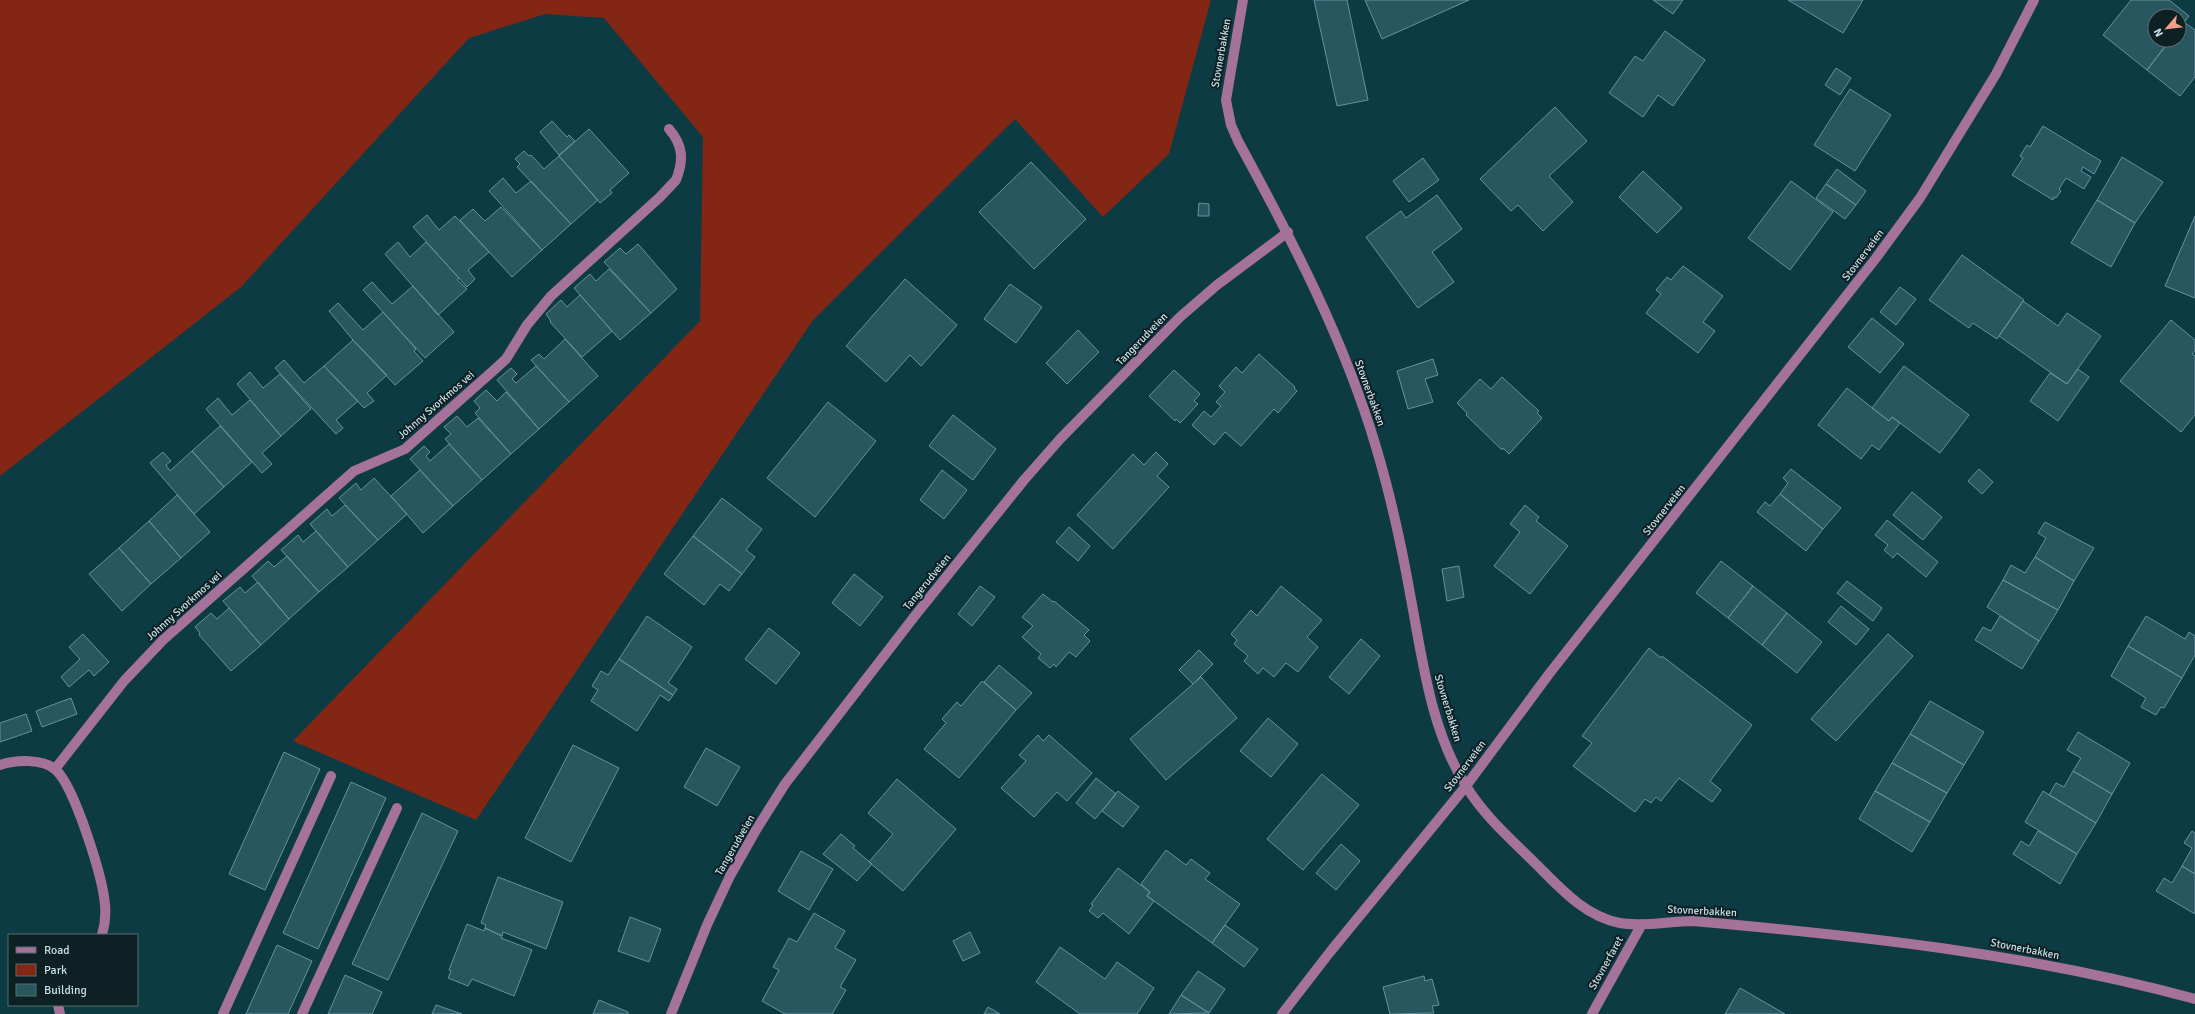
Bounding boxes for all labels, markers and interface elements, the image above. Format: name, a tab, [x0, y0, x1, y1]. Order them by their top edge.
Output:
north arrow	[2147, 8, 2187, 48]
street label: Stovnerbakken	[1209, 18, 1233, 88]
text: N	[2151, 26, 2166, 39]
street label: Stovnerveien	[1839, 227, 1887, 283]
street label: Tangerudveien	[1114, 310, 1170, 368]
street label: Stovnerbakken	[1352, 358, 1388, 428]
street label: Johnny Svorkmos vei	[395, 368, 477, 442]
street label: Stovnerveien	[1640, 482, 1688, 538]
street label: Tangerudveien	[900, 551, 954, 613]
street label: Johnny Svorkmos vei	[144, 569, 224, 643]
street label: Stovnerbakken	[1432, 673, 1464, 743]
street label: Stovnerveien	[1441, 738, 1489, 794]
street label: Tangerudveien	[712, 812, 758, 878]
street label: Stovnerbakken	[1667, 903, 1737, 919]
legend	[8, 934, 138, 1006]
street label: Stovnerfaret	[1586, 934, 1626, 992]
street label: Stovnerbakken	[1990, 936, 2060, 962]
text: Road	[44, 943, 70, 958]
text: Park	[44, 963, 67, 978]
text: Building	[44, 983, 87, 998]

